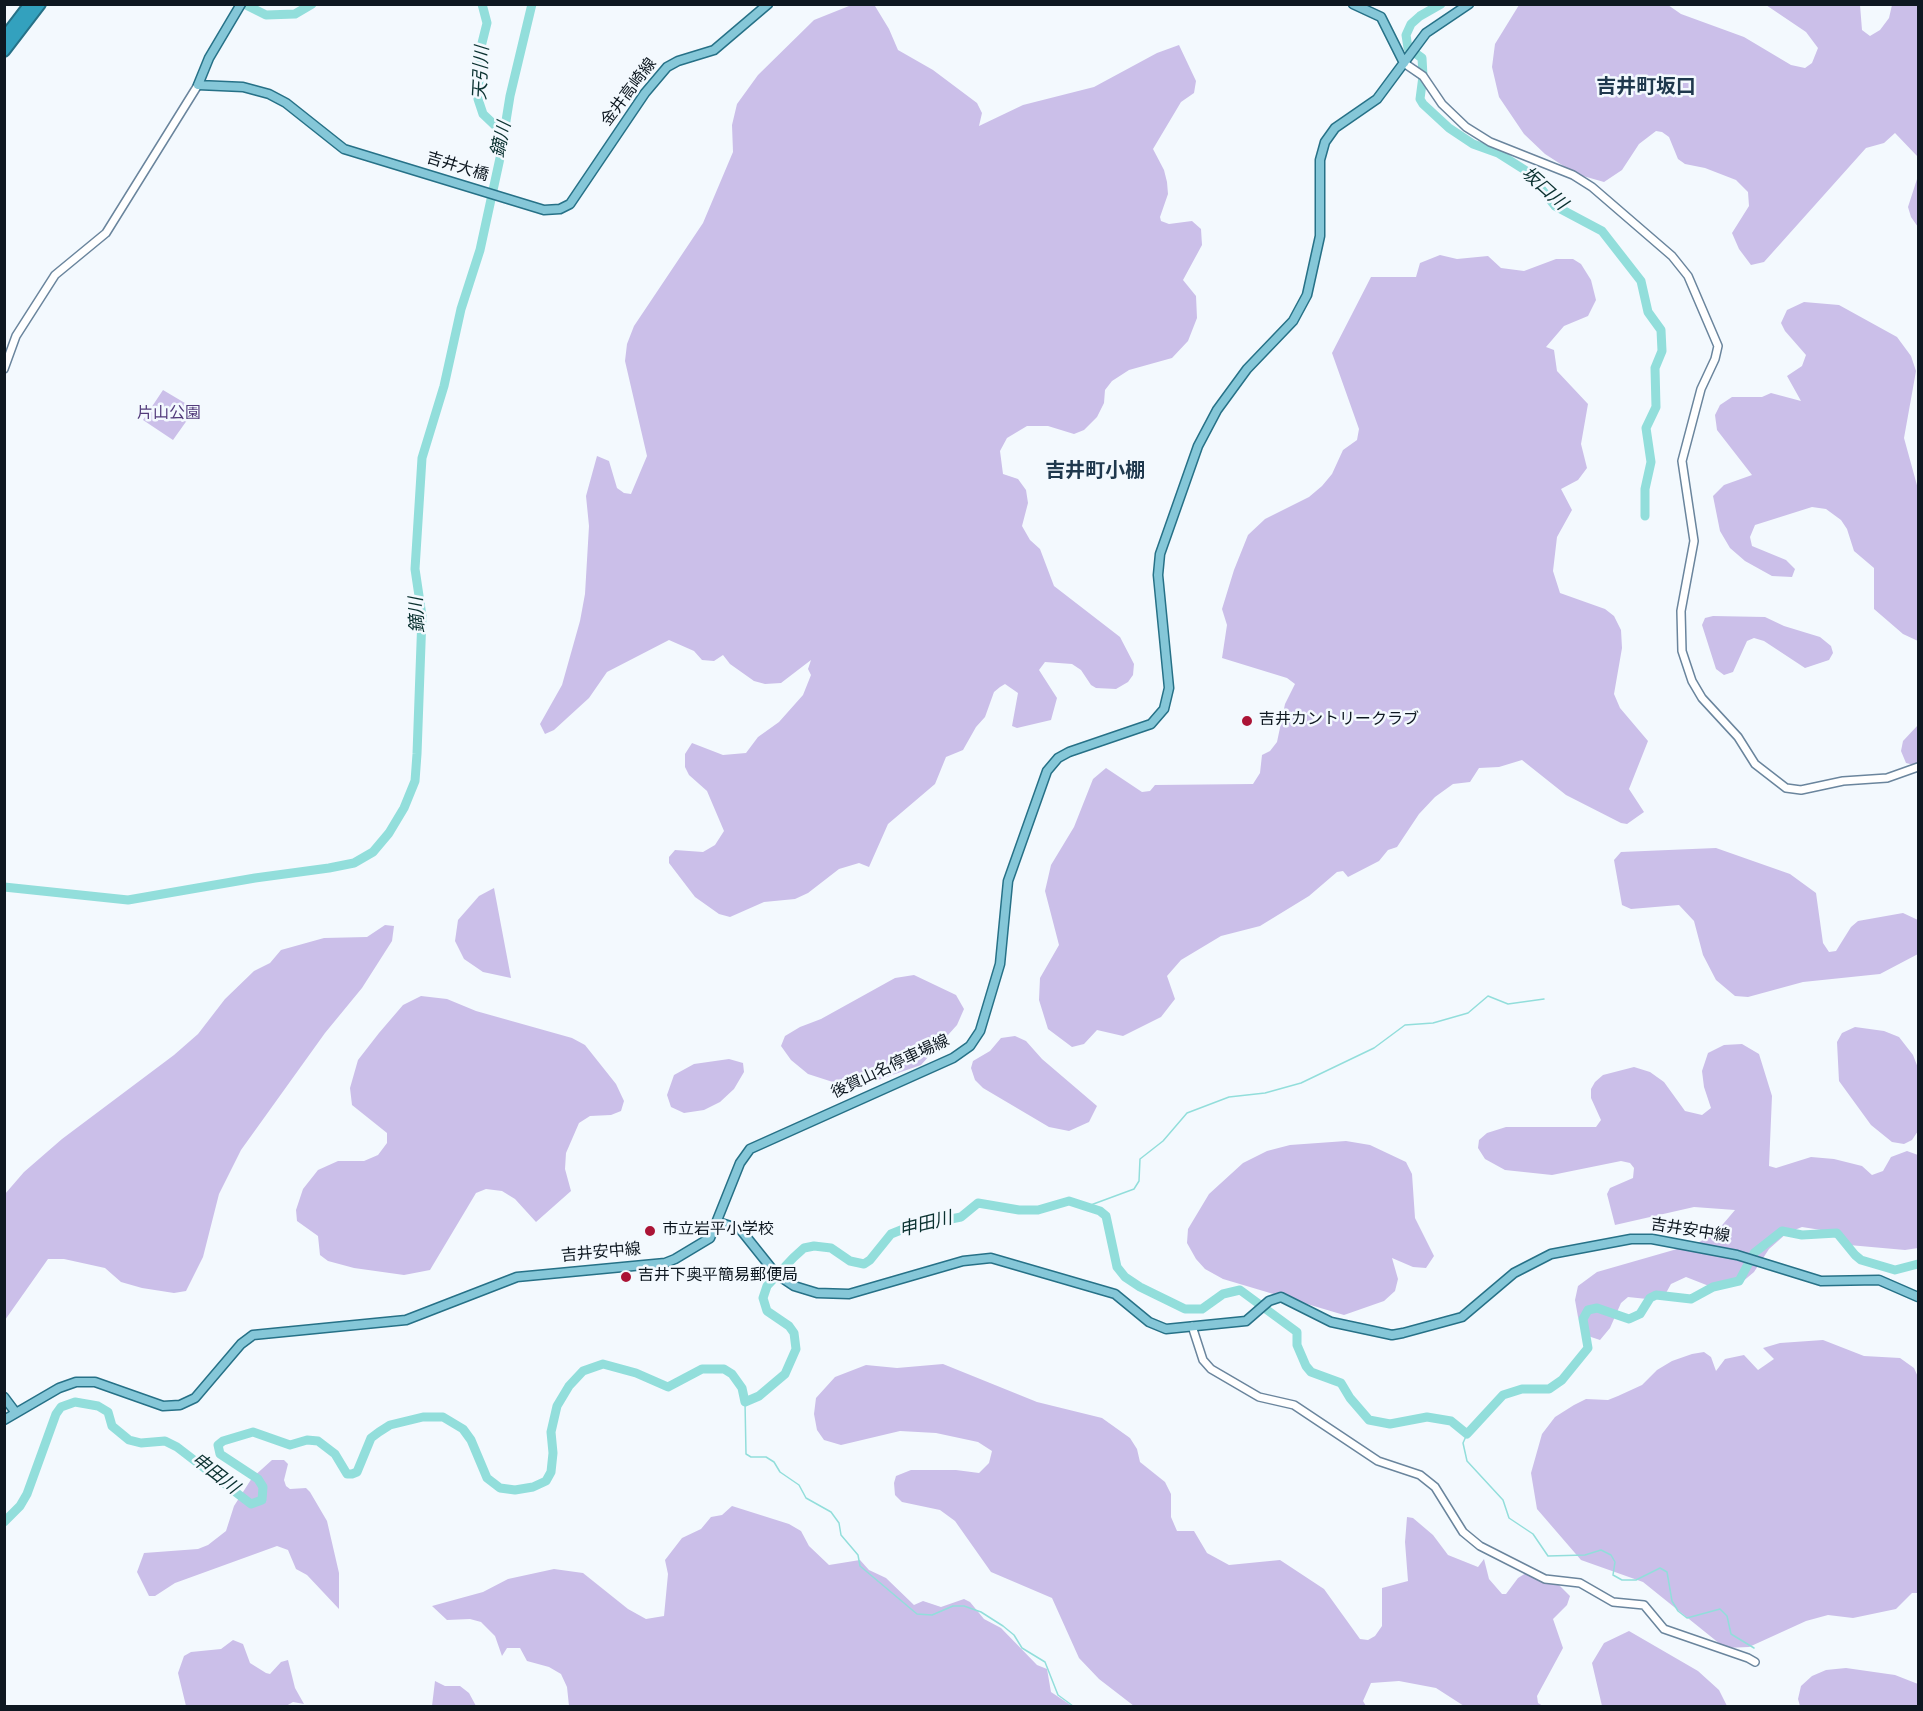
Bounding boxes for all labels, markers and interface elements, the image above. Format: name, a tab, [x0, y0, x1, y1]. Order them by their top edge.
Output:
water label: 天引川	[471, 45, 495, 101]
street label: 金井高崎線	[598, 55, 662, 131]
district label: 吉井町坂口	[1596, 77, 1696, 101]
water label: 鏑川	[489, 120, 517, 160]
street label: 吉井大橋	[424, 149, 490, 187]
water label: 坂口川	[1516, 164, 1570, 216]
park label: 片山公園	[137, 405, 201, 425]
district label: 吉井町小棚	[1045, 461, 1145, 485]
water label: 鏑川	[407, 596, 431, 634]
place label: 吉井カントリークラブ	[1259, 711, 1419, 731]
marker: 吉井カントリークラブ	[1240, 714, 1254, 728]
street label: 後賀山名停車場線	[829, 1032, 953, 1104]
water label: 申田川	[897, 1209, 955, 1243]
street label: 吉井安中線	[1649, 1216, 1731, 1248]
place label: 市立岩平小学校	[662, 1221, 774, 1241]
marker: 市立岩平小学校	[643, 1224, 657, 1238]
street label: 吉井安中線	[560, 1241, 642, 1267]
place label: 吉井下奥平簡易郵便局	[638, 1267, 798, 1287]
marker: 吉井下奥平簡易郵便局	[619, 1270, 633, 1284]
water label: 申田川	[186, 1450, 242, 1500]

